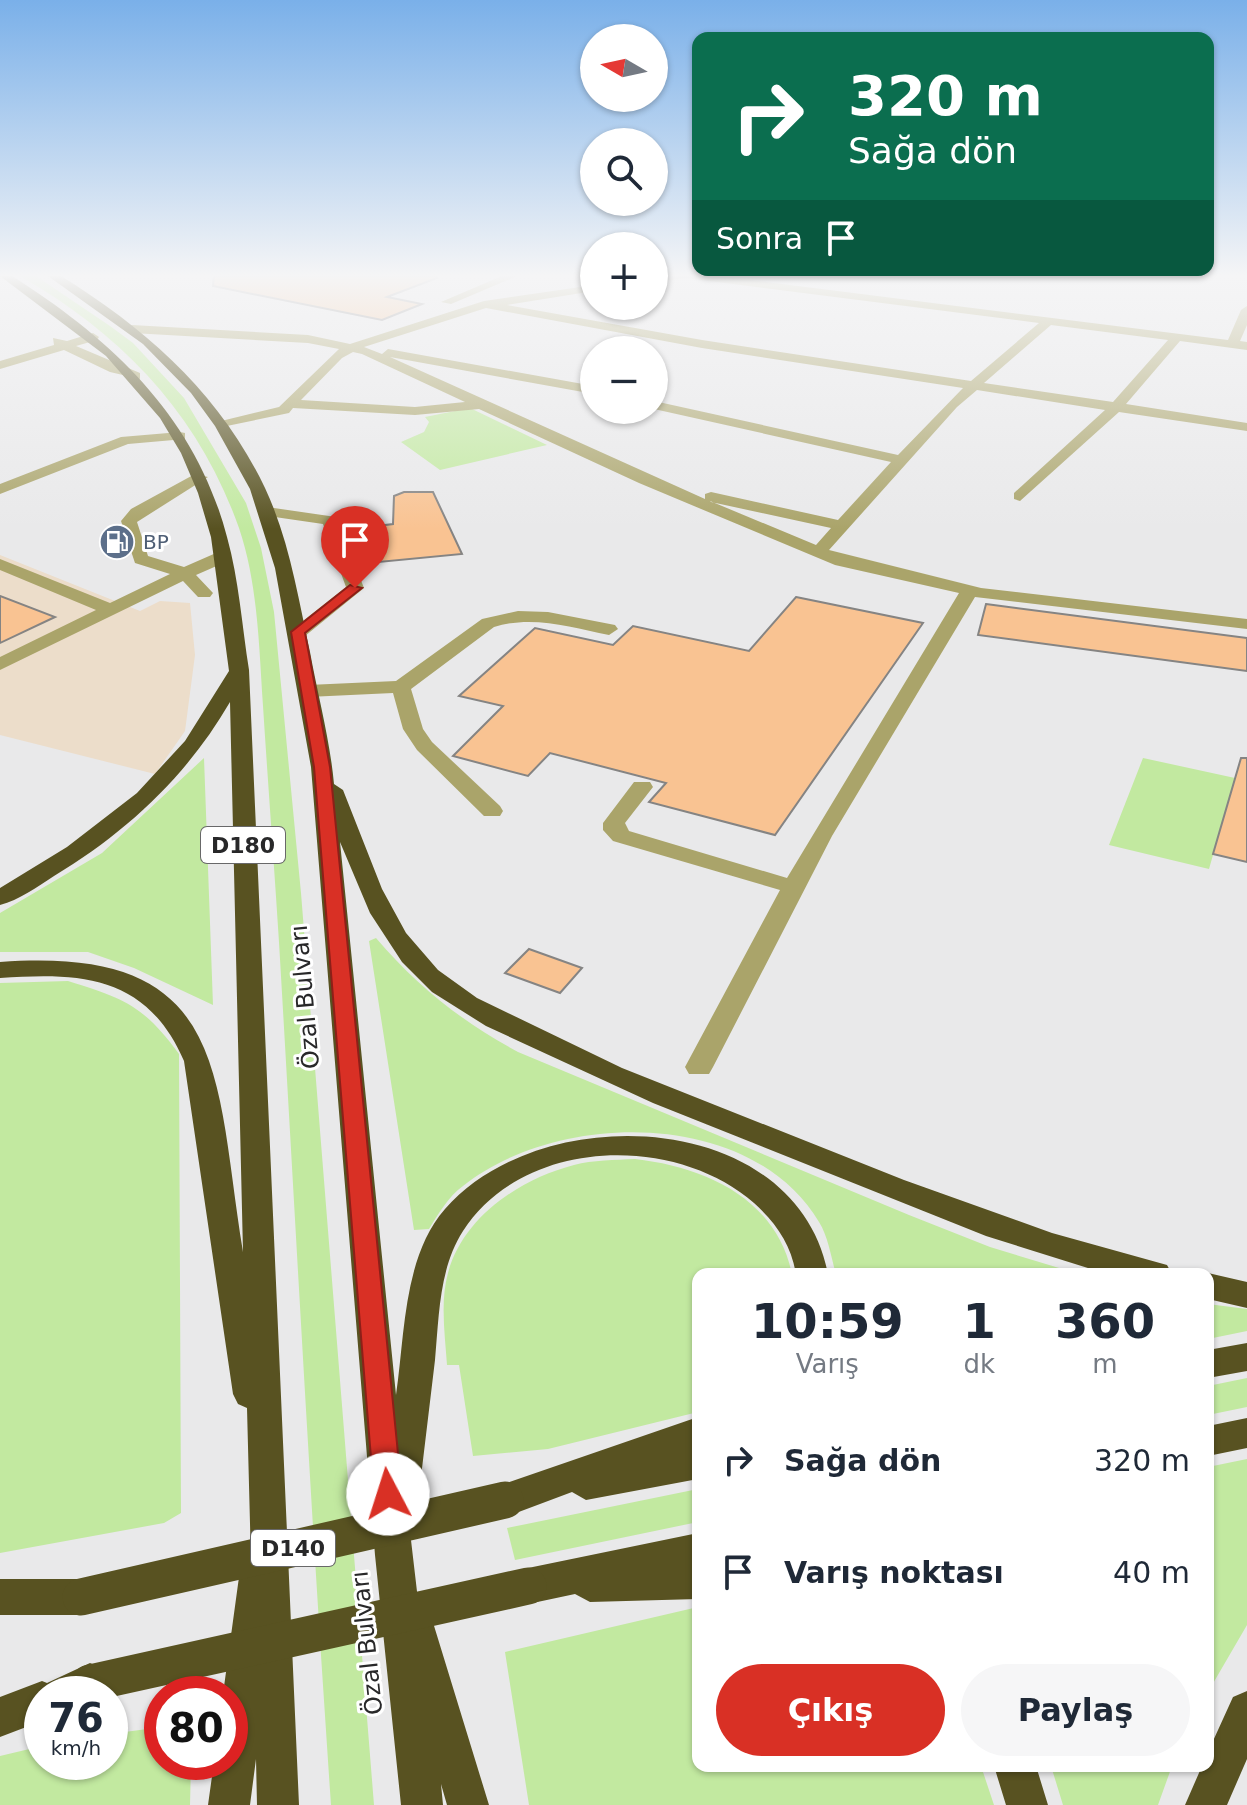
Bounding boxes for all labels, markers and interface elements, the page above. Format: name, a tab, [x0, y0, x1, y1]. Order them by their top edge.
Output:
north arrow	[580, 24, 668, 112]
map controls	[580, 24, 668, 424]
text: 320 m	[848, 63, 1043, 128]
icon: right	[716, 64, 820, 168]
button: search	[580, 128, 668, 216]
text: Sağa dön	[848, 130, 1017, 171]
icon: arrive	[819, 216, 863, 260]
text: Sonra	[716, 221, 803, 256]
button: +	[580, 232, 668, 320]
button: −	[580, 336, 668, 424]
pin	[321, 506, 389, 588]
icon: arrive	[333, 518, 377, 562]
fuel station icon: BP	[98, 523, 136, 561]
place label: BP	[143, 530, 169, 554]
road number: D180	[201, 827, 285, 863]
street label: Özal Bulvarı	[284, 924, 325, 1070]
text: 10:59	[751, 1293, 904, 1349]
text: 1	[963, 1293, 996, 1349]
text: 360	[1055, 1293, 1155, 1349]
text: Varış	[796, 1349, 859, 1379]
text: dk	[964, 1349, 995, 1379]
text: m	[1092, 1349, 1118, 1379]
icon: right	[716, 1438, 760, 1482]
text: Sağa dön	[784, 1443, 941, 1478]
text: 320 m	[1094, 1443, 1190, 1478]
position arrow	[346, 1452, 430, 1536]
road number: D140	[251, 1530, 335, 1566]
icon: arrive	[716, 1550, 760, 1594]
text: Varış noktası	[784, 1555, 1004, 1590]
text: 40 m	[1113, 1555, 1190, 1590]
street label: Özal Bulvarı	[345, 1570, 388, 1716]
button: Çıkış	[716, 1664, 945, 1756]
button: Paylaş	[961, 1664, 1190, 1756]
speed limit sign: 80	[144, 1676, 248, 1780]
text: 76	[48, 1695, 104, 1741]
text: km/h	[51, 1736, 101, 1760]

